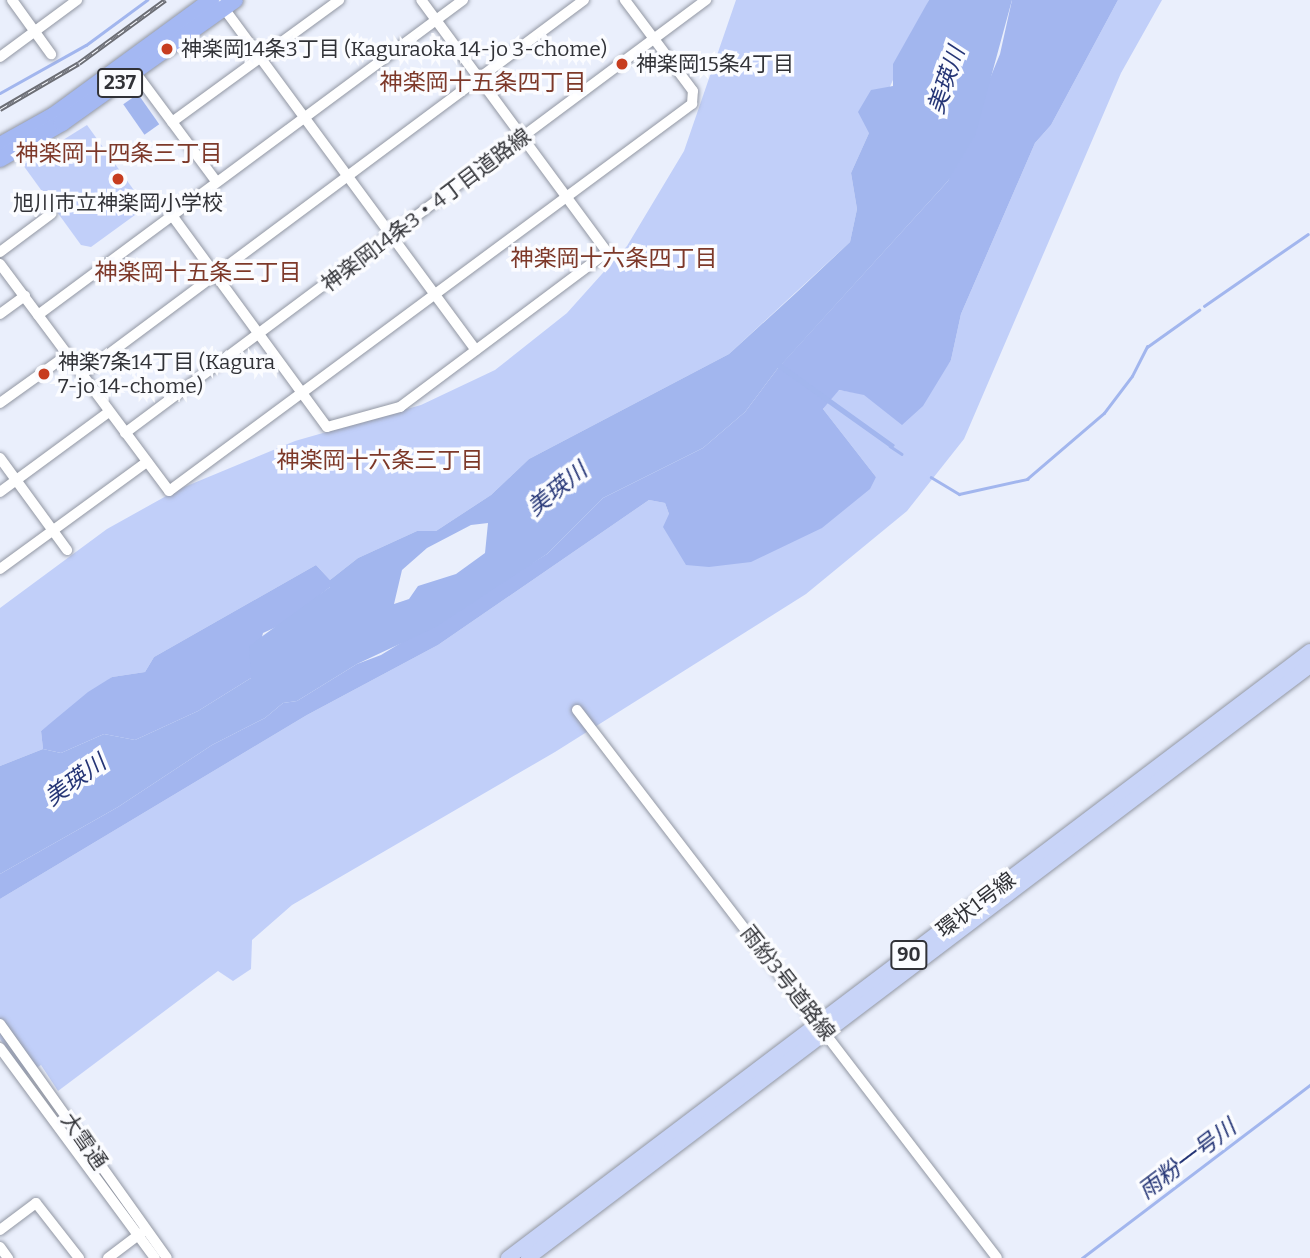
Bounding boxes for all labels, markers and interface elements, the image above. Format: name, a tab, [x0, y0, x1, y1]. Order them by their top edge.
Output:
place label: 神楽岡14条3丁目 (Kaguraoka 14-jo 3-chome)	[181, 36, 607, 62]
marker: 神楽岡14条3丁目 (Kaguraoka 14-jo 3-chome)	[159, 41, 175, 57]
water label: 美瑛川	[922, 43, 970, 117]
place label: 神楽岡15条4丁目	[636, 51, 794, 77]
marker: 神楽岡15条4丁目	[614, 56, 630, 72]
road number: 237	[96, 68, 144, 99]
district label: 神楽岡十五条四丁目	[380, 68, 586, 96]
street label: 神楽岡14条3・4丁目道路線	[317, 123, 535, 297]
district label: 神楽岡十四条三丁目	[16, 139, 222, 167]
marker: 旭川市立神楽岡小学校	[110, 171, 126, 187]
place label: 旭川市立神楽岡小学校	[13, 190, 223, 216]
district label: 神楽岡十六条四丁目	[511, 244, 717, 272]
district label: 神楽岡十五条三丁目	[95, 258, 301, 286]
place label: 神楽7条14丁目 (Kagura 7-jo 14-chome)	[58, 349, 275, 399]
marker: 神楽7条14丁目 (Kagura 7-jo 14-chome)	[36, 366, 52, 382]
district label: 神楽岡十六条三丁目	[277, 446, 483, 474]
water label: 美瑛川	[522, 457, 592, 521]
water label: 美瑛川	[39, 749, 111, 811]
street label: 環状1号線	[931, 867, 1021, 943]
street label: 雨紛3号道路線	[736, 921, 840, 1045]
road number: 90	[890, 939, 928, 970]
street label: 大雪通	[56, 1108, 112, 1174]
water label: 雨粉一号川	[1133, 1113, 1241, 1205]

